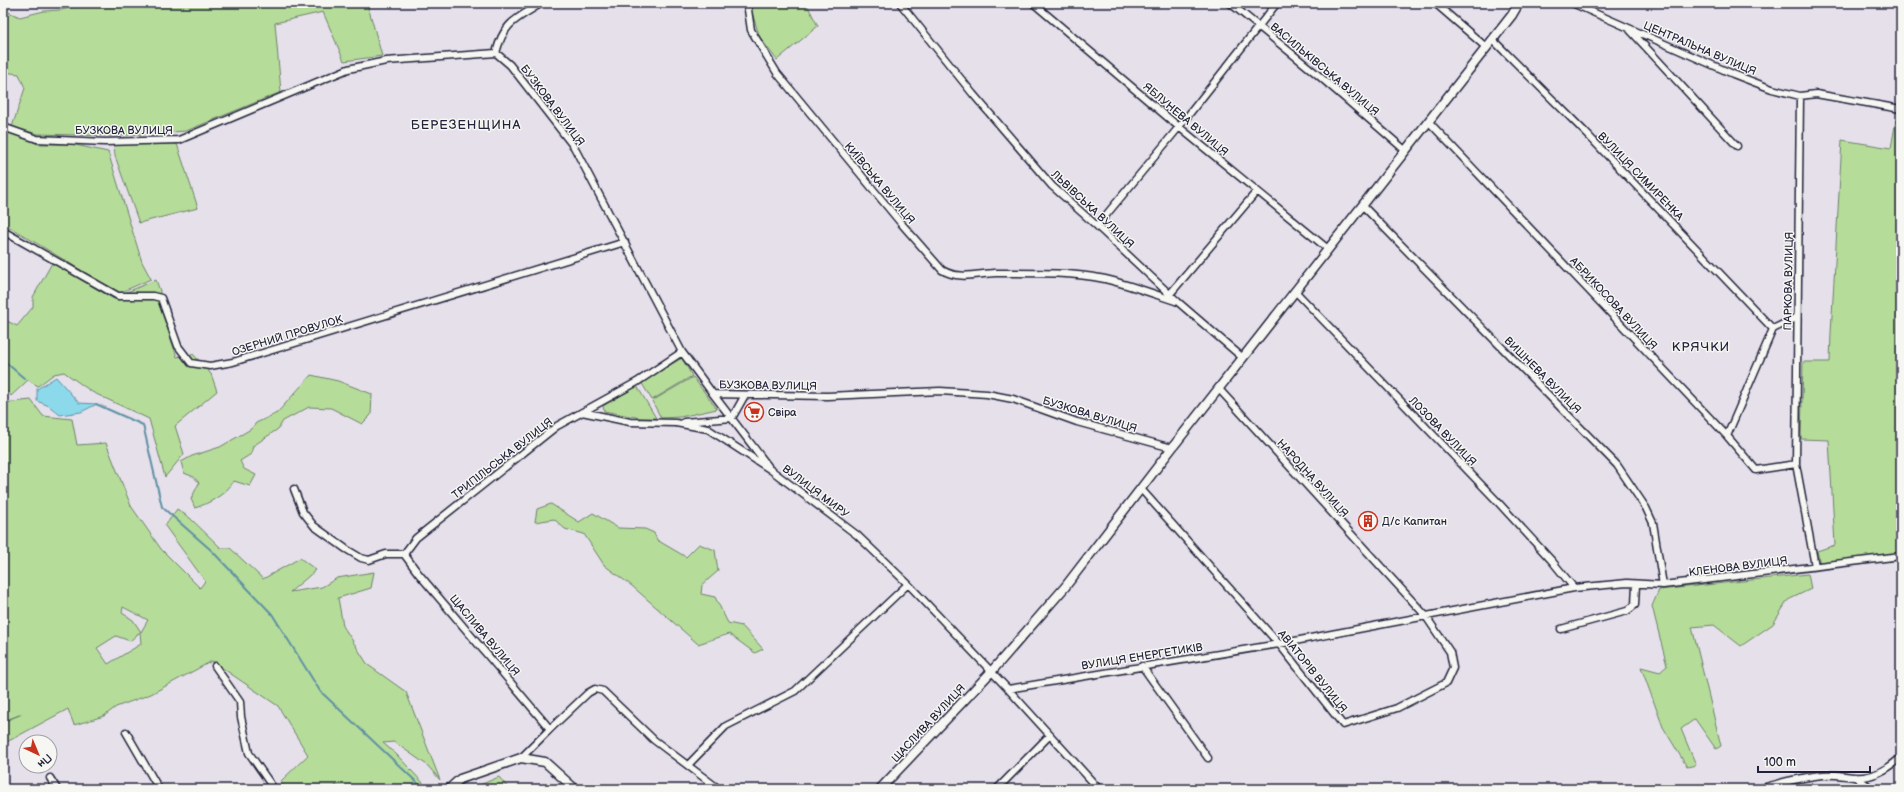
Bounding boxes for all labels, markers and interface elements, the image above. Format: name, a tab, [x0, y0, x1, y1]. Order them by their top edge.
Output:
street label: ЦЕНТРАЛЬНА ВУЛИЦЯ	[1641, 19, 1758, 78]
street label: ВАСИЛЬКІВСЬКА ВУЛИЦЯ	[1268, 20, 1382, 119]
street label: БУЗКОВА ВУЛИЦЯ	[518, 62, 587, 148]
street label: ЯБЛУНЕВА ВУЛИЦЯ	[1141, 80, 1231, 159]
district label: БЕРЕЗЕНЩИНА	[411, 117, 521, 133]
street label: БУЗКОВА ВУЛИЦЯ	[75, 124, 173, 137]
street label: ВУЛИЦЯ СИМИРЕНКА	[1595, 130, 1686, 223]
street label: КИЇВСЬКА ВУЛИЦЯ	[842, 139, 918, 227]
street label: ЛЬВІВСЬКА ВУЛИЦЯ	[1048, 167, 1137, 251]
street label: ПАРКОВА ВУЛИЦЯ	[1781, 232, 1796, 330]
street label: АБРИКОСОВА ВУЛИЦЯ	[1567, 254, 1660, 352]
street label: ОЗЕРНИЙ ПРОВУЛОК	[230, 312, 345, 359]
street label: ВИШНЕВА ВУЛИЦЯ	[1502, 334, 1584, 416]
district label: КРЯЧКИ	[1672, 339, 1730, 355]
street label: БУЗКОВА ВУЛИЦЯ	[719, 378, 817, 393]
street label: ЛОЗОВА ВУЛИЦЯ	[1406, 393, 1479, 469]
street label: БУЗКОВА ВУЛИЦЯ	[1041, 394, 1139, 435]
supermarket icon: Свіра	[743, 401, 765, 423]
place label: Свіра	[768, 406, 797, 419]
street label: ТРИПІЛЬСЬКА ВУЛИЦЯ	[449, 415, 555, 502]
street label: НАРОДНА ВУЛИЦЯ	[1274, 437, 1351, 520]
street label: ВУЛИЦЯ МИРУ	[780, 462, 852, 521]
building icon: Д/с Капитан	[1357, 510, 1379, 532]
place label: Д/с Капитан	[1382, 515, 1447, 528]
street label: КЛЕНОВА ВУЛИЦЯ	[1688, 554, 1788, 579]
street label: ЩАСЛИВА ВУЛИЦЯ	[447, 592, 522, 679]
street label: АВІАТОРІВ ВУЛИЦЯ	[1275, 627, 1350, 715]
street label: ВУЛИЦЯ ЕНЕРГЕТИКІВ	[1080, 640, 1204, 673]
street label: ЩАСЛИВА ВУЛИЦЯ	[889, 682, 968, 765]
north arrow	[18, 734, 58, 774]
scale bar	[1758, 748, 1870, 774]
text: Пн	[35, 751, 54, 771]
text: 100 m	[1764, 755, 1796, 770]

